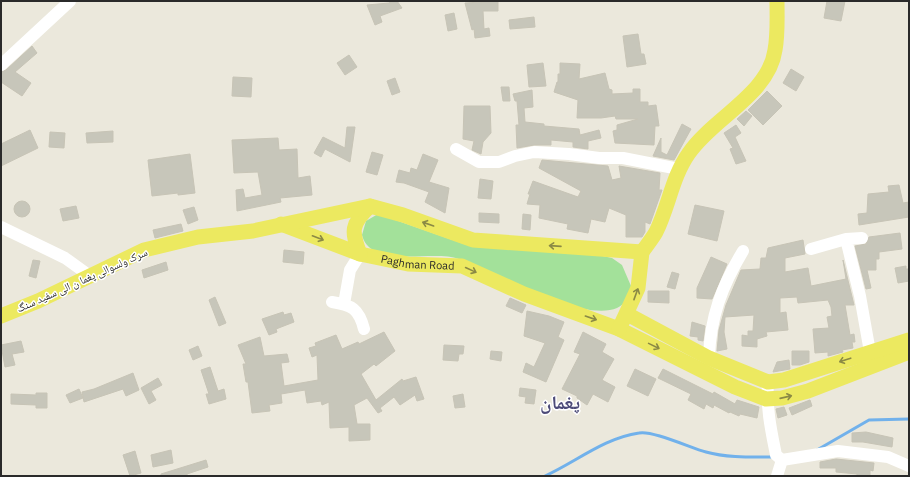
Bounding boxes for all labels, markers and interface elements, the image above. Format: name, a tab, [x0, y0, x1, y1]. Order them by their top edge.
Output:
one-way arrow	[422, 219, 434, 227]
one-way arrow	[311, 235, 323, 243]
one-way arrow	[549, 242, 562, 249]
street label: سرک ولسوالی پغما ن الی سفید سنگ	[14, 245, 150, 315]
street label: Paghman Road	[380, 252, 455, 273]
one-way arrow	[464, 267, 476, 274]
one-way arrow	[632, 288, 640, 300]
one-way arrow	[585, 315, 597, 323]
one-way arrow	[648, 343, 660, 351]
one-way arrow	[839, 357, 852, 364]
district label: پغمان	[540, 390, 580, 414]
one-way arrow	[780, 392, 793, 400]

